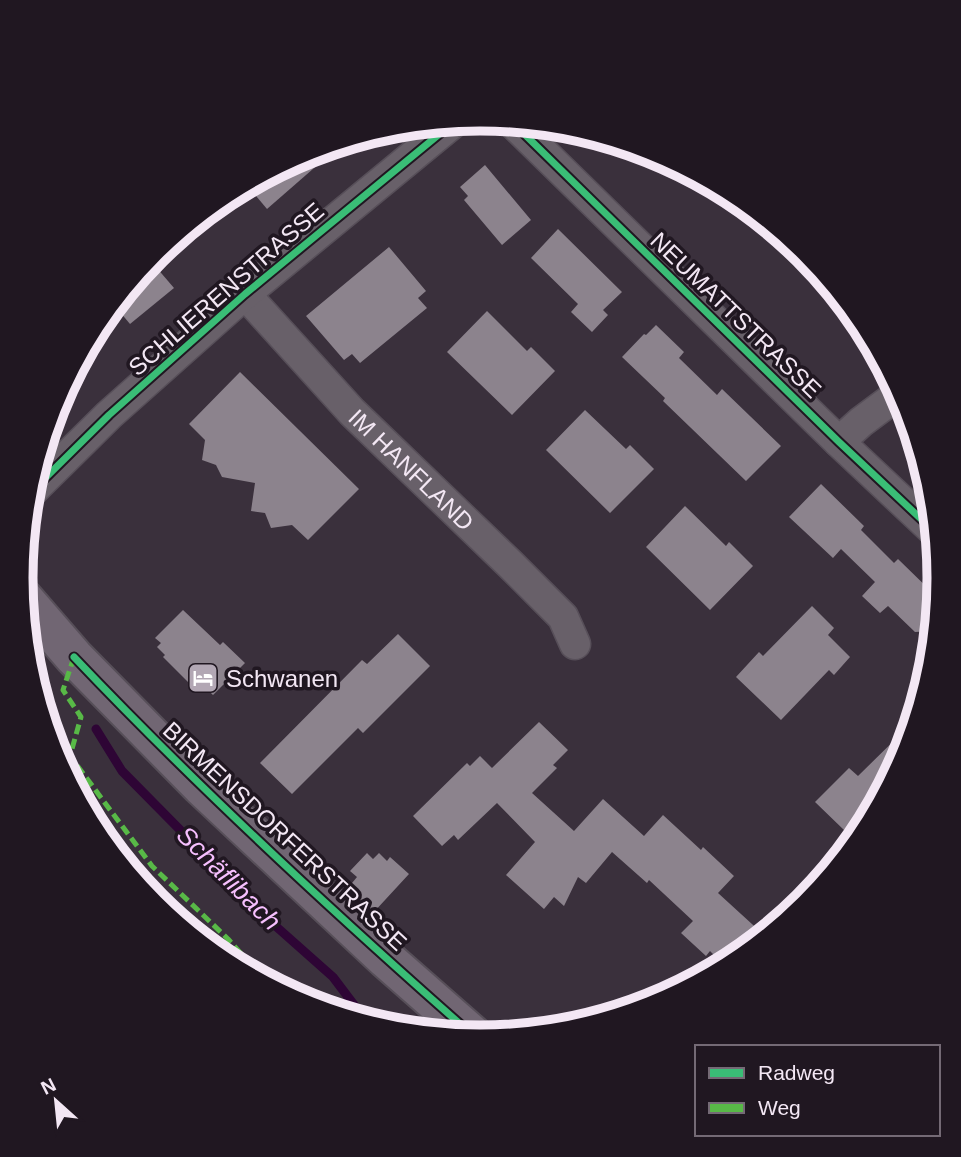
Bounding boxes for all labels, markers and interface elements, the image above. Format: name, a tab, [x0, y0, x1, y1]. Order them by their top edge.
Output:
street label: SCHLIERENSTRASSE	[123, 197, 329, 381]
street label: NEUMATTSTRASSE	[645, 227, 827, 403]
street label: IM HANFLAND	[344, 403, 480, 535]
hotel icon: Schwanen	[186, 661, 220, 695]
place label: Schwanen	[226, 665, 338, 692]
street label: BIRMENSDORFERSTRASSE	[158, 716, 412, 956]
water label: Schäflibach	[171, 820, 287, 936]
legend	[695, 1045, 940, 1136]
text: Radweg	[758, 1061, 835, 1084]
north arrow	[21, 1066, 91, 1136]
text: N	[38, 1074, 59, 1099]
text: Weg	[758, 1096, 801, 1119]

